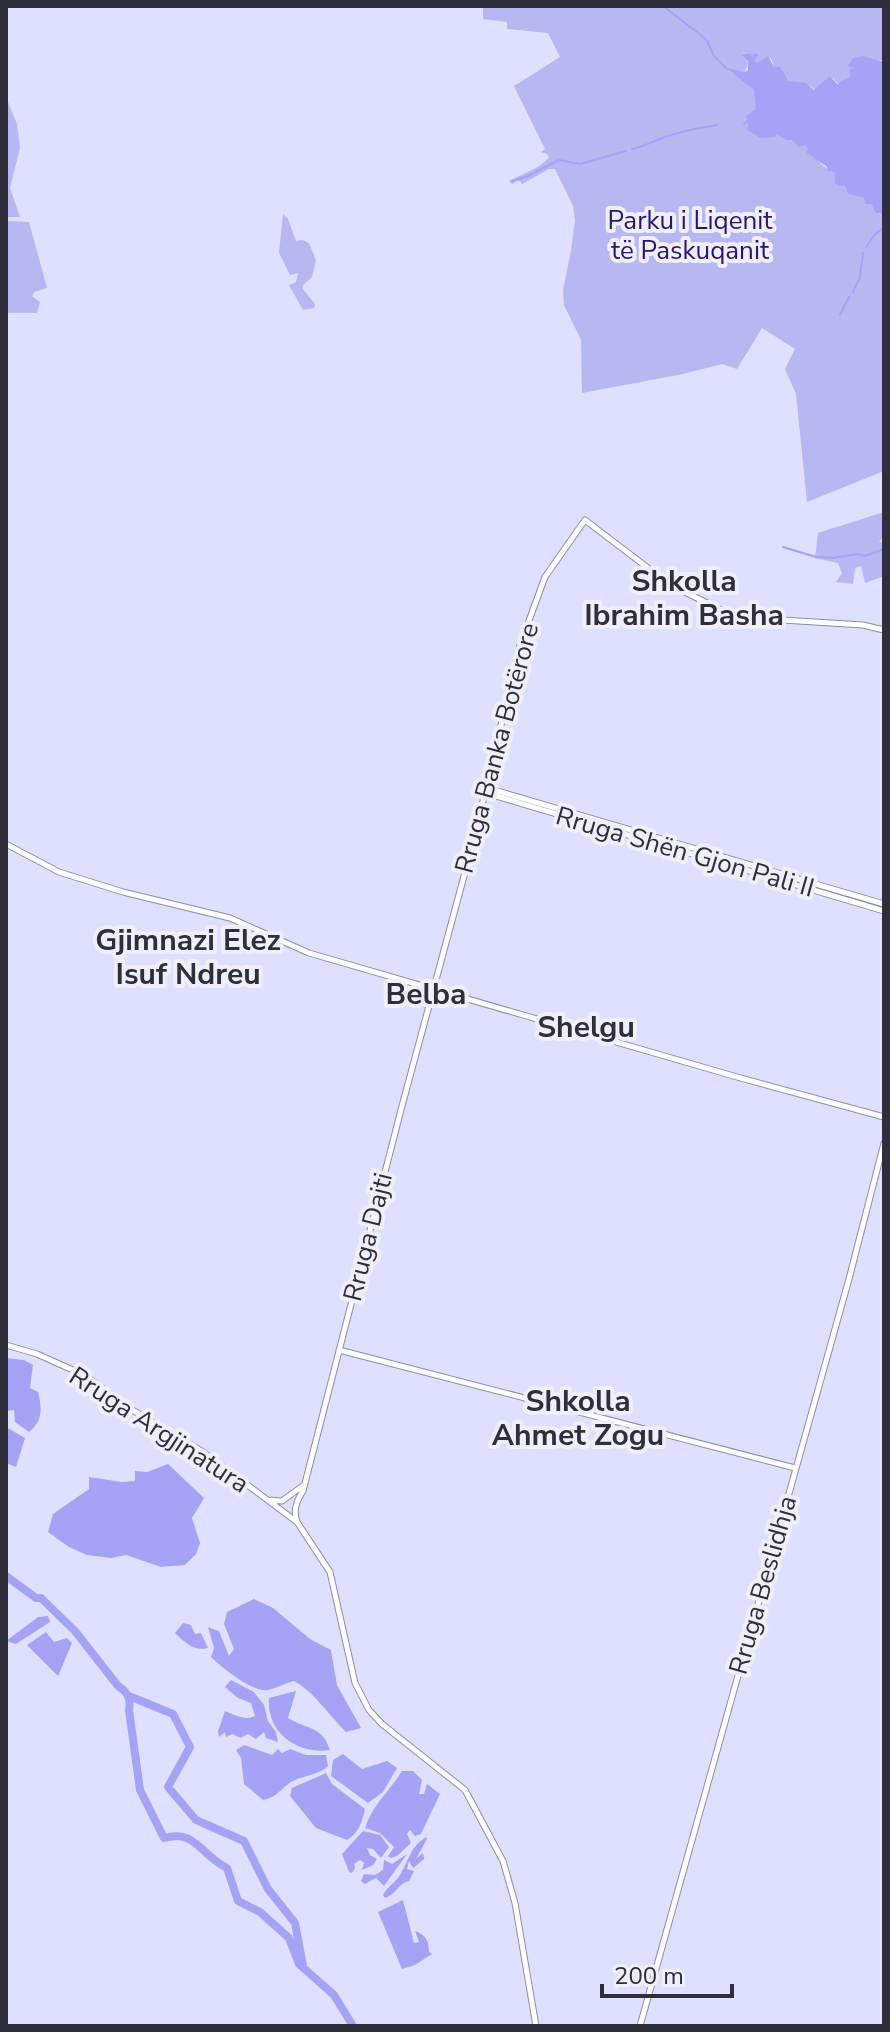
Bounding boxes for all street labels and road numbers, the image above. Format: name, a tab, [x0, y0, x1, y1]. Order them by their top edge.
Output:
street label: Rruga Banka Botërore	[447, 619, 547, 877]
street label: Rruga Shën Gjon Pali II	[552, 798, 818, 906]
street label: Rruga Dajti	[335, 1169, 401, 1305]
street label: Rruga Argjinatura	[62, 1359, 256, 1501]
street label: Rruga Beslidhja	[721, 1492, 805, 1678]

